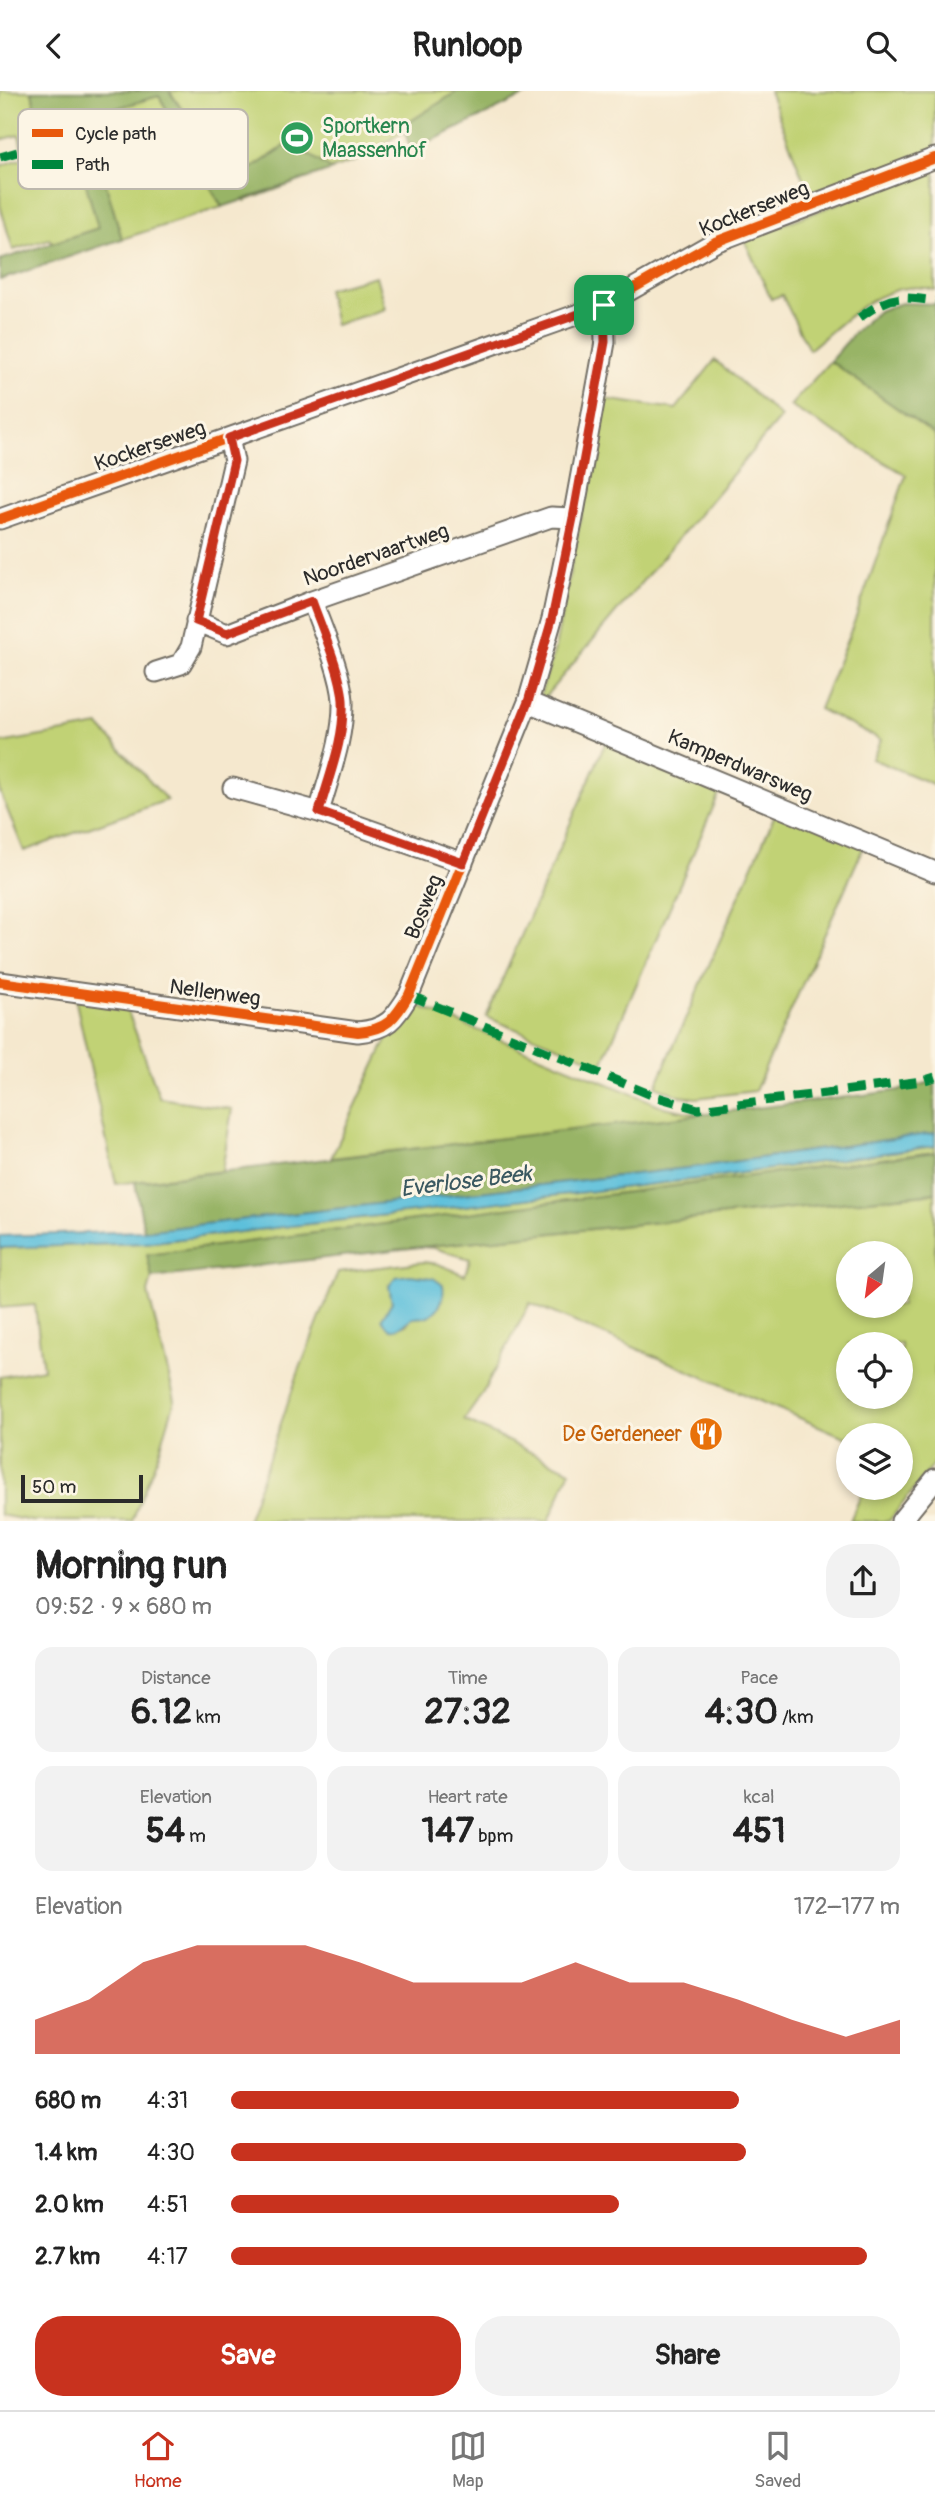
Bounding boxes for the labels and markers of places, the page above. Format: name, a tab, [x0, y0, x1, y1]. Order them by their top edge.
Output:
place label: Sportkern Maassenhof	[322, 113, 427, 164]
sports icon: Sportkern Maassenhof	[278, 119, 316, 157]
pin	[574, 275, 634, 335]
restaurant icon: De Gerdeneer	[687, 1415, 725, 1453]
place label: De Gerdeneer	[562, 1421, 683, 1448]

